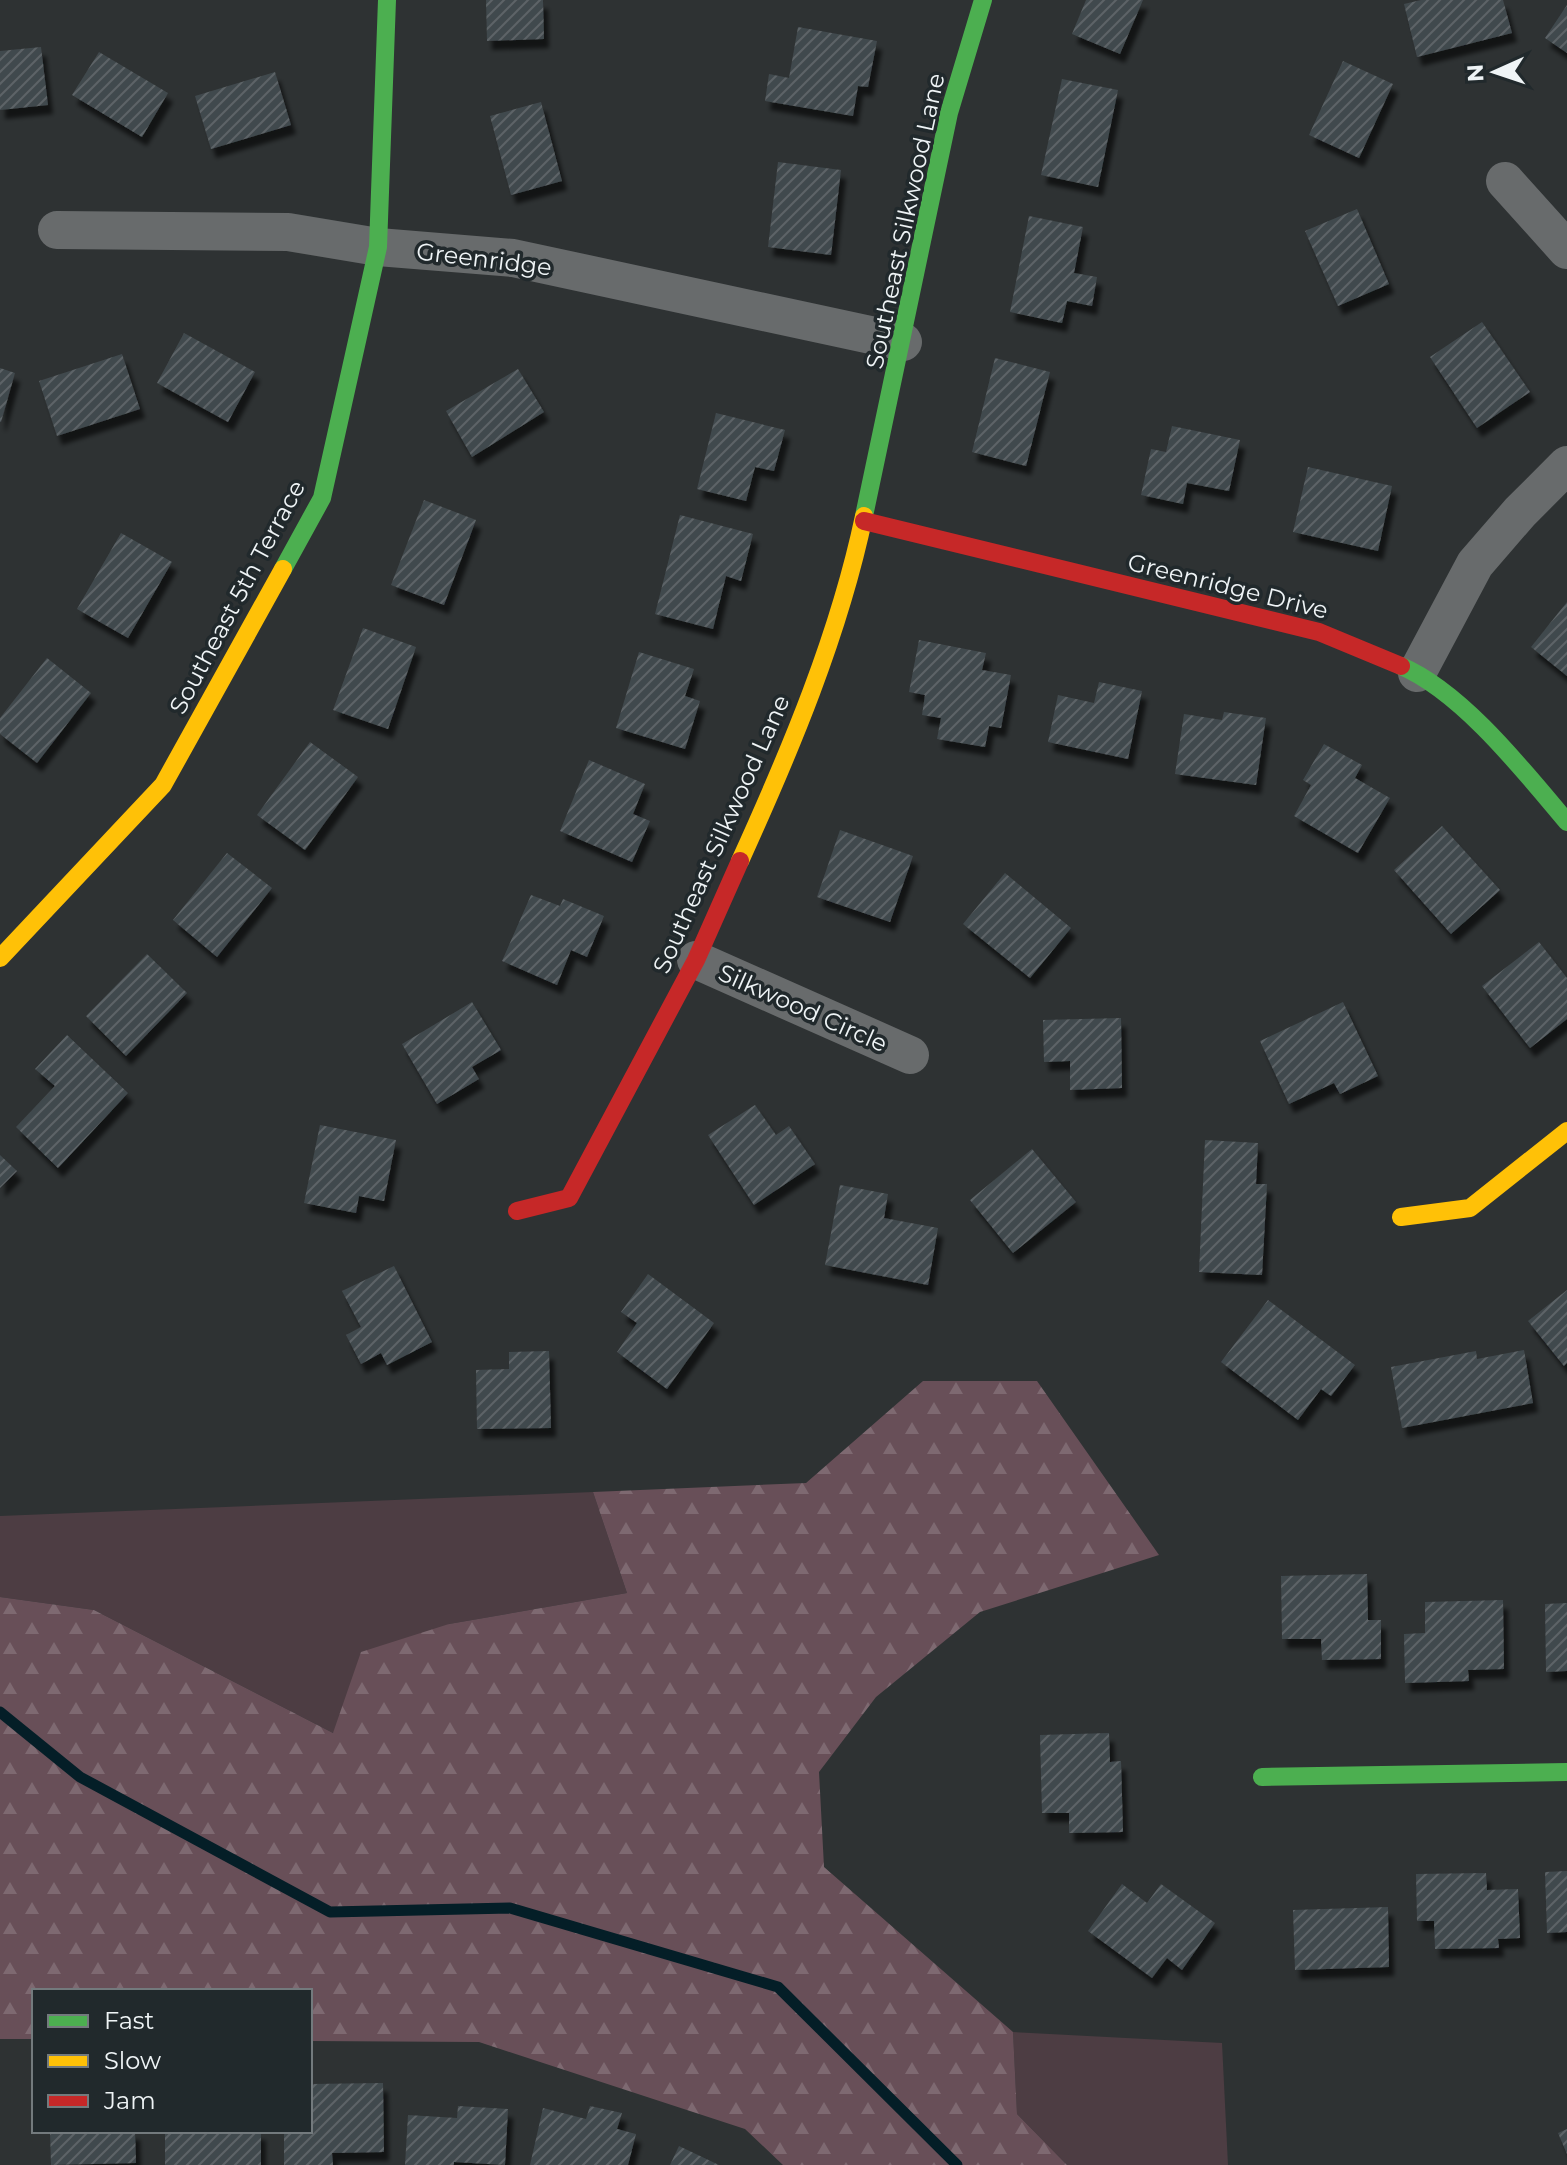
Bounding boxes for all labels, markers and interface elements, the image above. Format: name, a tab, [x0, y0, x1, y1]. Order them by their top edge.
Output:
north arrow	[1455, 32, 1535, 112]
text: N	[1462, 63, 1489, 83]
street label: Southeast Silkwood Lane	[859, 70, 951, 372]
street label: Greenridge	[415, 236, 553, 282]
street label: Southeast 5th Terrace	[163, 475, 311, 719]
street label: Greenridge Drive	[1125, 547, 1331, 625]
street label: Southeast Silkwood Lane	[646, 690, 796, 978]
street label: Silkwood Circle	[714, 958, 892, 1058]
legend	[32, 1989, 312, 2133]
text: Fast	[104, 2006, 155, 2035]
text: Slow	[104, 2046, 161, 2075]
text: Jam	[103, 2086, 156, 2115]

